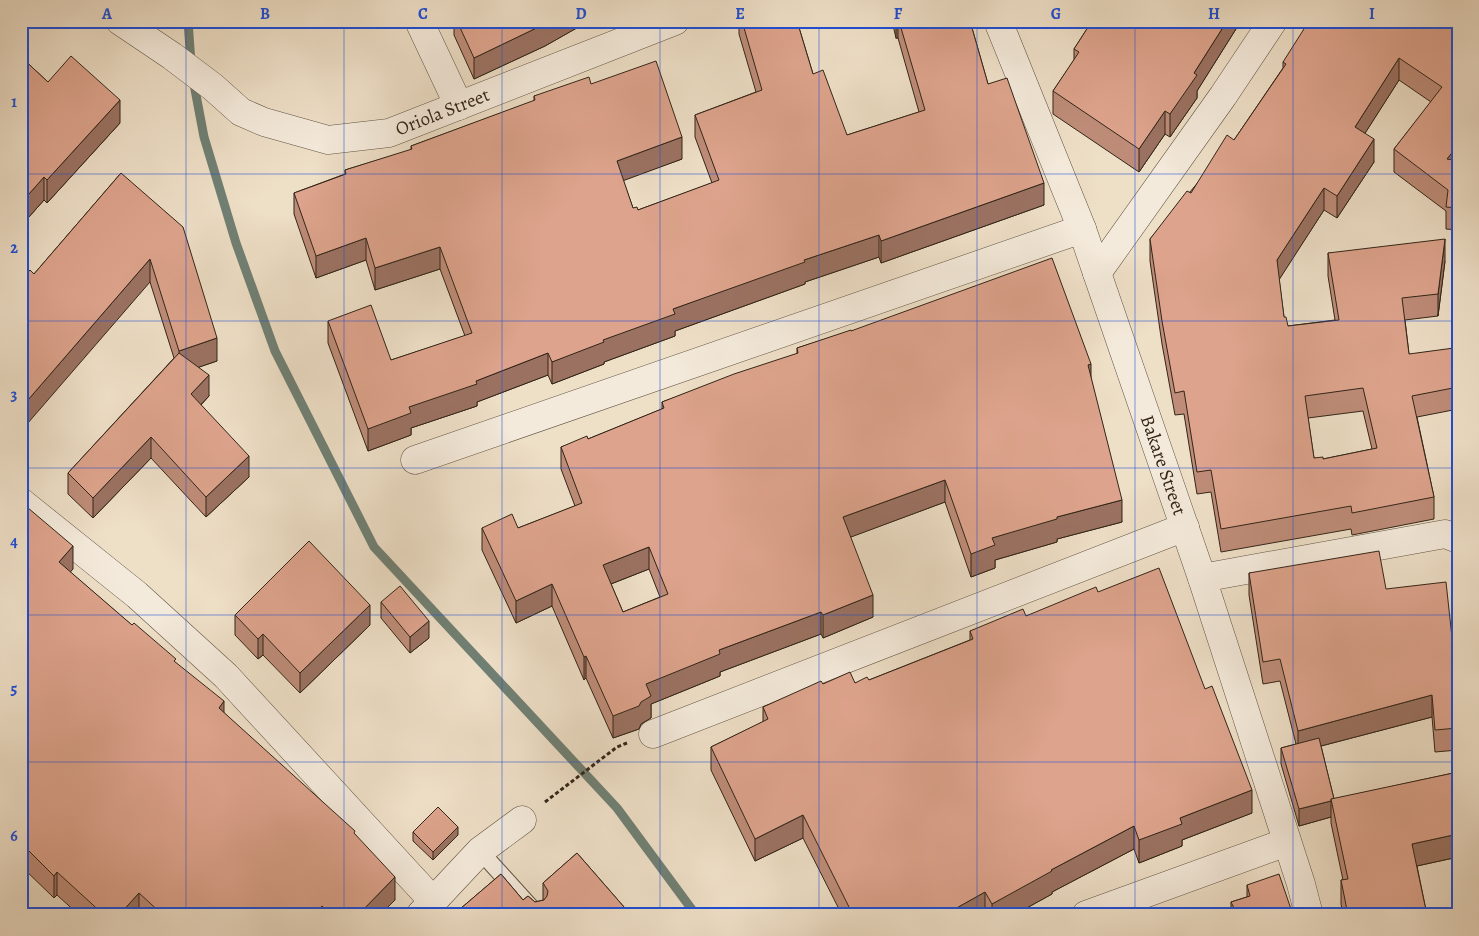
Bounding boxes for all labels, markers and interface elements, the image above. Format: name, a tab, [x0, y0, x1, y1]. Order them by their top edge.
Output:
text: A	[101, 3, 113, 25]
text: B	[260, 3, 270, 25]
text: C	[418, 3, 428, 25]
text: D	[575, 3, 587, 25]
text: E	[735, 3, 745, 25]
text: F	[894, 3, 903, 25]
text: G	[1051, 3, 1061, 25]
text: H	[1208, 3, 1220, 25]
text: I	[1369, 3, 1375, 25]
street label: Oriola Street	[391, 82, 493, 142]
text: 1	[11, 91, 17, 113]
text: 2	[10, 237, 18, 259]
text: 3	[11, 384, 18, 406]
street label: Bakare Street	[1134, 412, 1192, 519]
text: 4	[10, 531, 18, 553]
text: 5	[11, 678, 18, 700]
text: 6	[10, 825, 18, 847]

